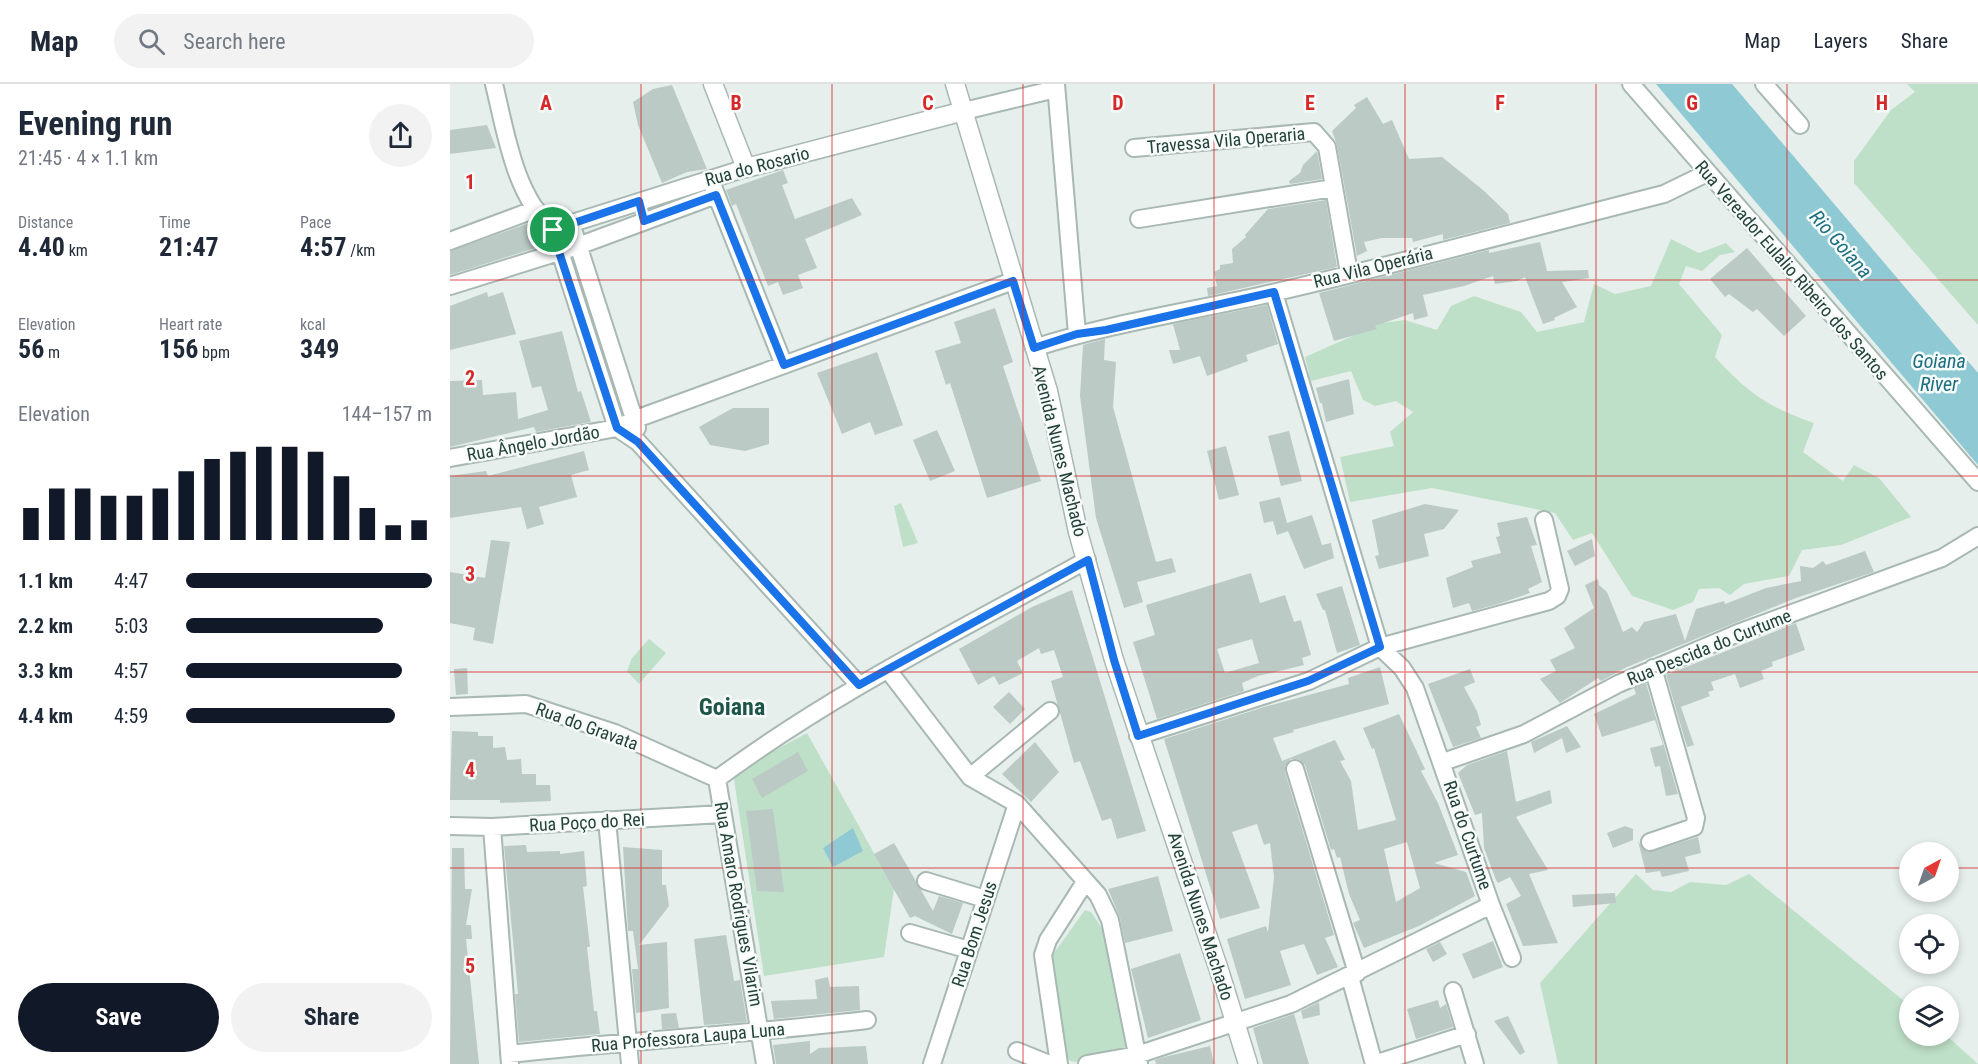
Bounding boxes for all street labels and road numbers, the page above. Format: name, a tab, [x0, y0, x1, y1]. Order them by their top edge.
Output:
street label: Travessa Vila Operaria	[1146, 123, 1306, 157]
street label: Rua do Rosario	[703, 142, 811, 190]
street label: Rua Vereador Eulalio Ribeiro dos Santos	[1691, 156, 1893, 384]
street label: Rua Vila Operária	[1311, 242, 1435, 292]
street label: Avenida Nunes Machado	[1029, 363, 1091, 539]
street label: Rua Ângelo Jordão	[465, 421, 601, 465]
street label: Rua Descida do Curtume	[1624, 604, 1794, 690]
street label: Rua do Gravata	[533, 698, 641, 754]
street label: Rua do Curtume	[1440, 778, 1496, 892]
street label: Rua Amaro Rodrigues Vilarim	[711, 800, 767, 1008]
street label: Rua Poço do Rei	[529, 808, 645, 836]
street label: Avenida Nunes Machado	[1164, 829, 1238, 1003]
street label: Rua Bom Jesus	[947, 879, 1001, 989]
street label: Rua Professora Laupa Luna	[590, 1018, 786, 1056]

